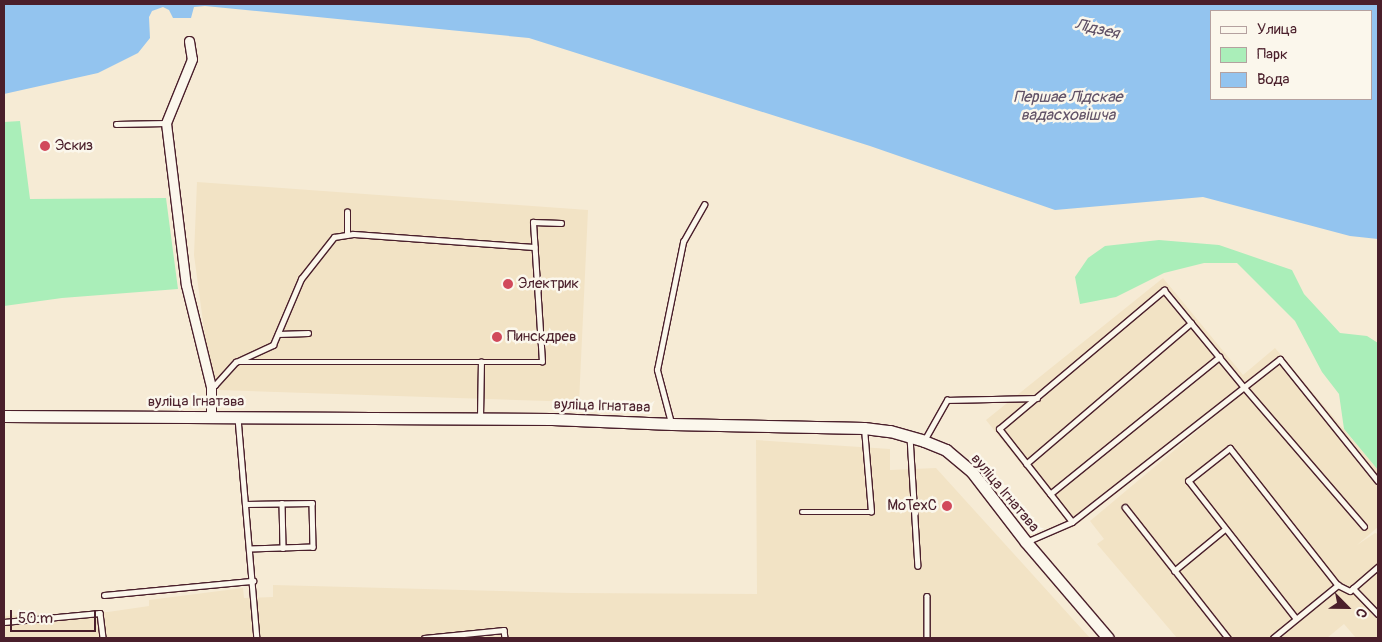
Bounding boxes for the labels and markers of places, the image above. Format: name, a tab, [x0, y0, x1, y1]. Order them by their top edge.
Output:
place label: Эскиз	[55, 137, 93, 155]
marker: Эскиз	[39, 140, 51, 152]
place label: Электрик	[518, 275, 579, 293]
marker: Электрик	[502, 278, 514, 290]
place label: Пинскдрев	[507, 328, 576, 346]
marker: Пинскдрев	[491, 331, 503, 343]
place label: MoTexC	[887, 497, 937, 515]
marker: MoTexC	[941, 500, 953, 512]

